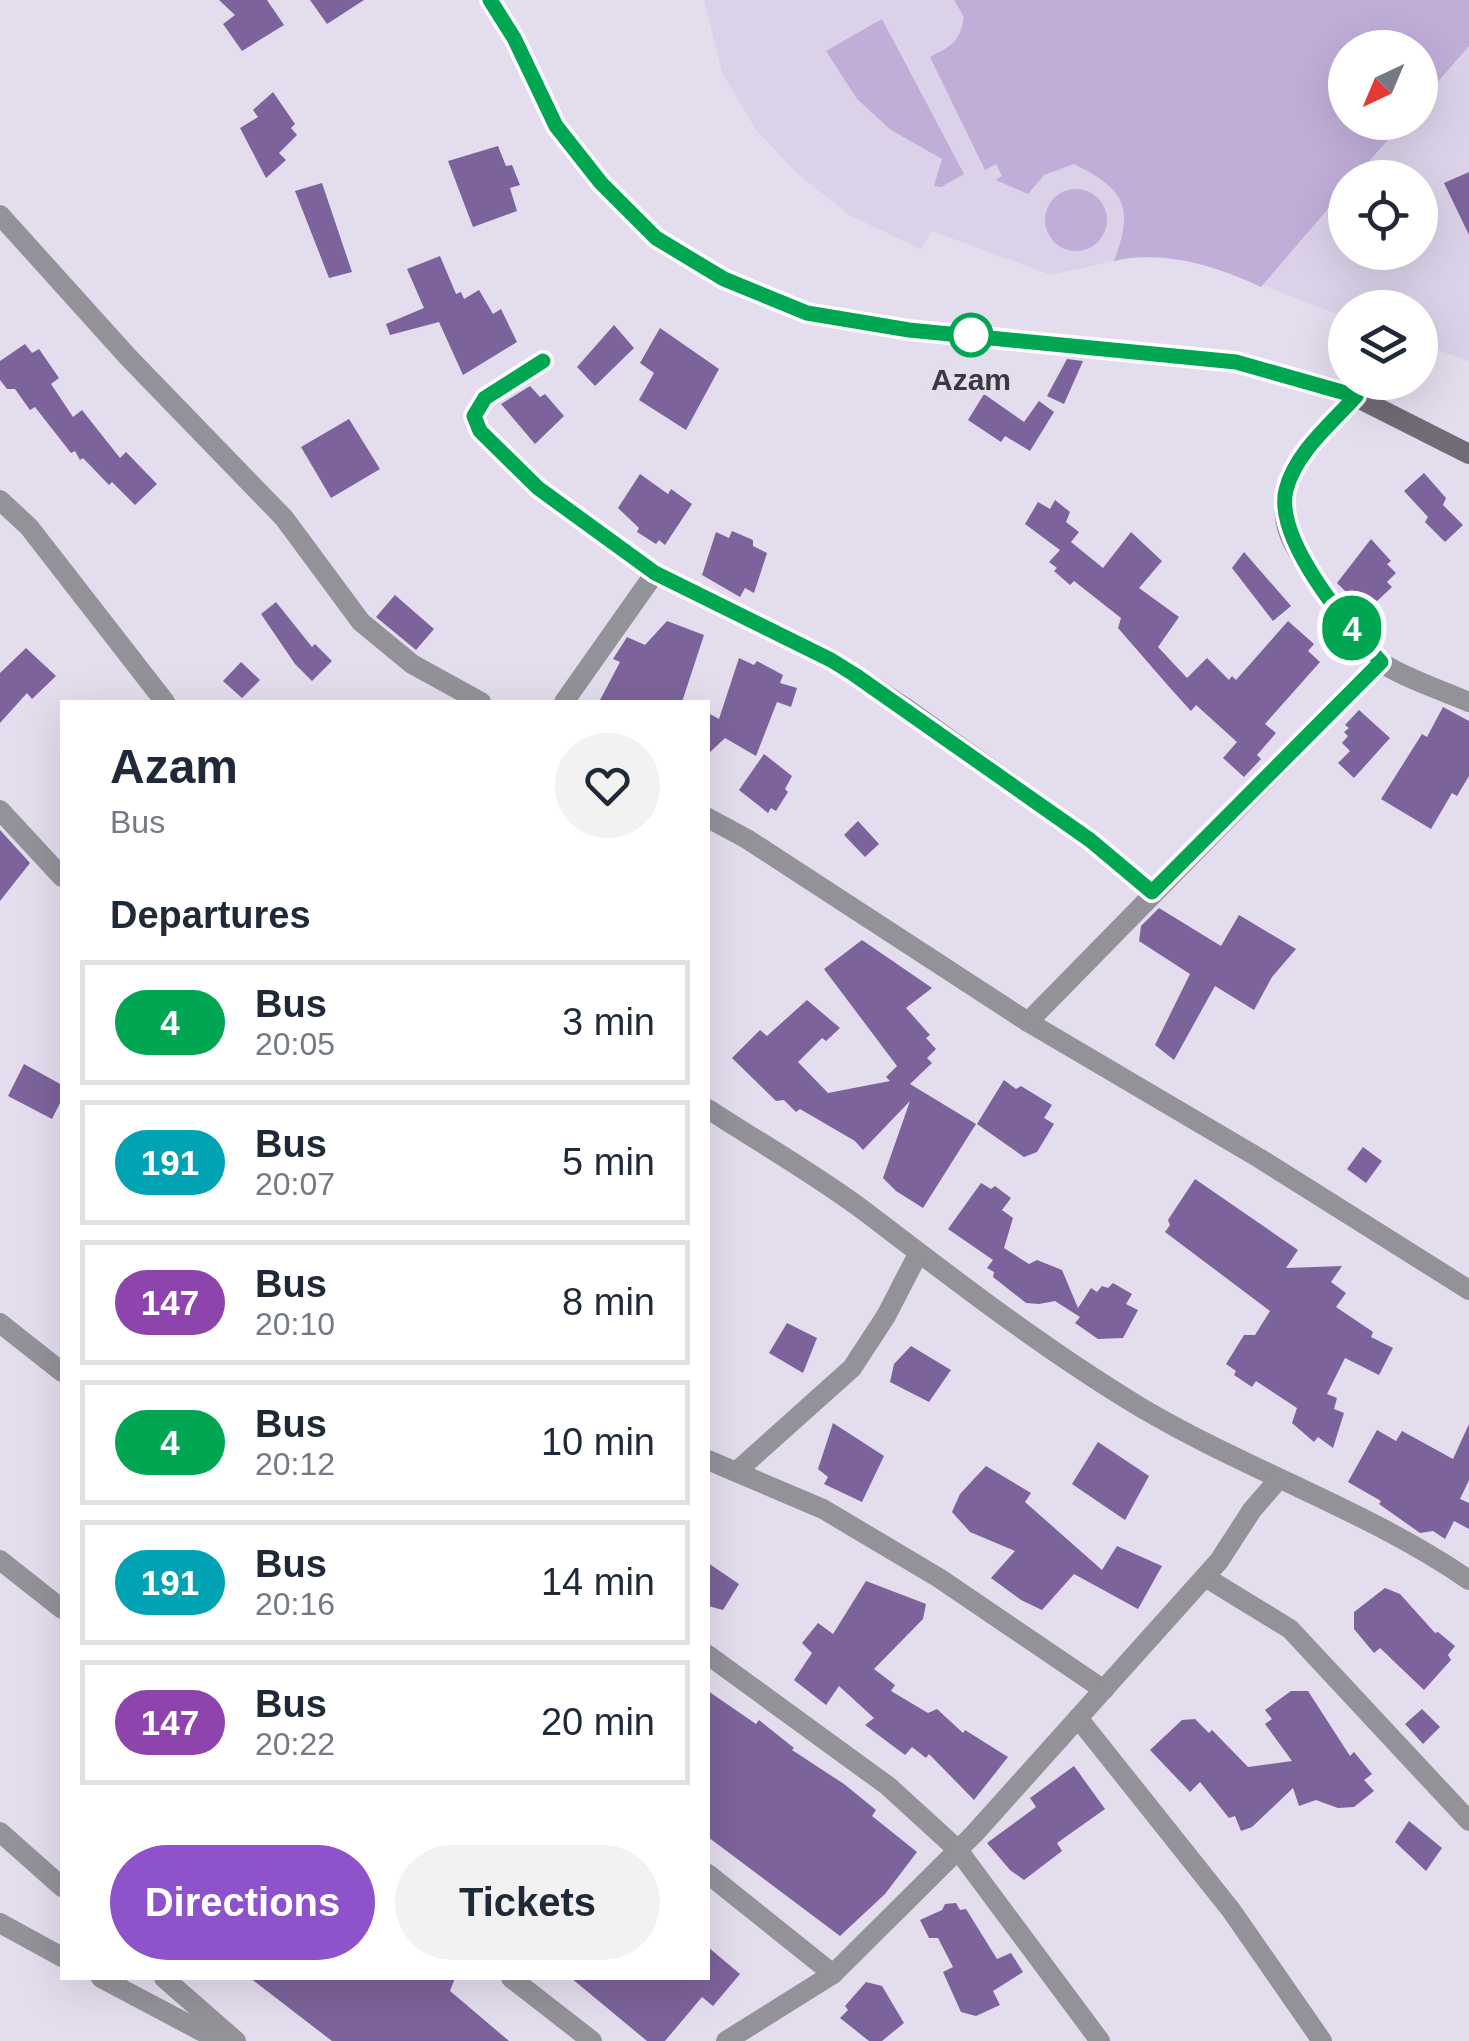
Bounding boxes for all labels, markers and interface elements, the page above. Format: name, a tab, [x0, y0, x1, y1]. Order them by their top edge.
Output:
north arrow	[1328, 30, 1438, 140]
map controls	[1328, 30, 1438, 400]
button: locate	[1328, 160, 1438, 270]
button: layers	[1328, 290, 1438, 400]
marker: Azam	[950, 314, 992, 356]
place label: Azam	[931, 363, 1011, 396]
line badge: 4	[1320, 596, 1384, 660]
text: 4	[1342, 609, 1362, 648]
button: heart	[555, 733, 660, 838]
text: Azam	[110, 740, 238, 793]
text: Bus	[110, 804, 165, 840]
text: Departures	[110, 894, 311, 936]
text: Bus	[255, 983, 327, 1025]
text: 3 min	[562, 1001, 655, 1043]
text: 4	[160, 1003, 180, 1042]
text: 20:05	[255, 1026, 335, 1062]
text: Bus	[255, 1123, 327, 1165]
text: 5 min	[562, 1141, 655, 1183]
text: 191	[141, 1143, 199, 1182]
text: 20:07	[255, 1166, 335, 1202]
text: Bus	[255, 1263, 327, 1305]
text: 8 min	[562, 1281, 655, 1323]
text: 147	[141, 1283, 199, 1322]
text: 20:10	[255, 1306, 335, 1342]
text: Bus	[255, 1403, 327, 1445]
text: 10 min	[541, 1421, 655, 1463]
text: 4	[160, 1423, 180, 1462]
text: 20:12	[255, 1446, 335, 1482]
text: Bus	[255, 1543, 327, 1585]
text: 14 min	[541, 1561, 655, 1603]
text: 191	[141, 1563, 199, 1602]
text: 20:16	[255, 1586, 335, 1622]
text: Bus	[255, 1683, 327, 1725]
text: 20 min	[541, 1701, 655, 1743]
text: 147	[141, 1703, 199, 1742]
text: 20:22	[255, 1726, 335, 1762]
button: Directions	[110, 1845, 375, 1960]
button: Tickets	[395, 1845, 660, 1960]

